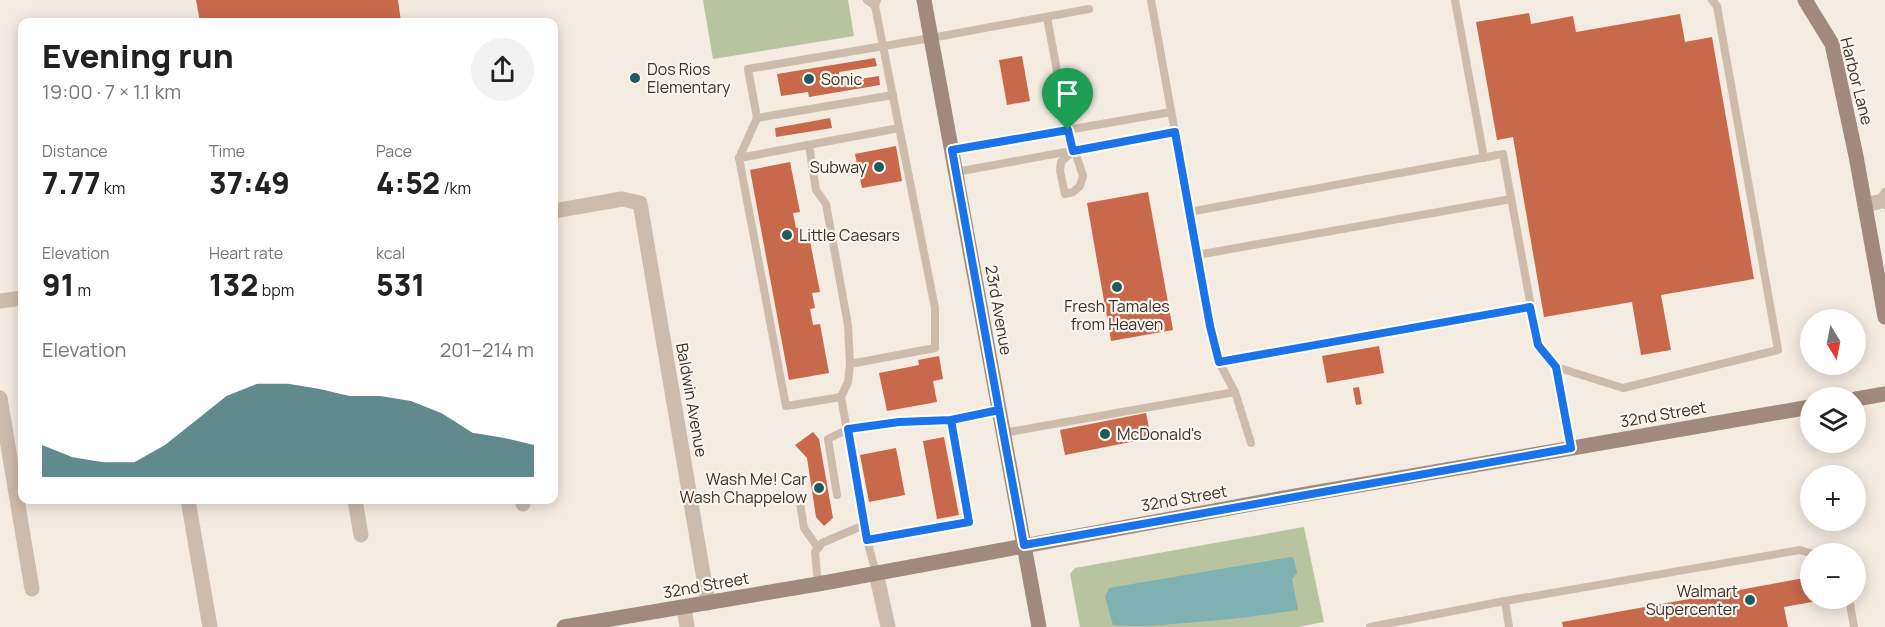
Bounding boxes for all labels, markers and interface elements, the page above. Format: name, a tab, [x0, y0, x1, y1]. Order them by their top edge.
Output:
text: Evening run	[42, 33, 234, 78]
street label: Harbor Lane	[1836, 35, 1878, 127]
button: share	[471, 38, 534, 101]
place label: Dos Rios Elementary	[647, 58, 731, 98]
place label: Sonic	[821, 68, 863, 90]
pin	[1042, 68, 1093, 130]
marker: Dos Rios Elementary	[628, 71, 642, 85]
marker: Sonic	[802, 72, 816, 86]
icon: arrive	[1051, 77, 1084, 110]
text: 19:00 · 7 × 1.1 km	[42, 78, 181, 105]
text: Distance	[42, 140, 108, 162]
text: Time	[209, 140, 245, 162]
text: Pace	[376, 140, 412, 162]
place label: Subway	[810, 156, 868, 178]
marker: Subway	[872, 160, 886, 174]
text: 7.77	[42, 162, 101, 203]
text: 37:49	[209, 162, 290, 203]
text: 4:52	[376, 162, 440, 203]
text: km	[101, 177, 125, 199]
text: /km	[440, 177, 471, 199]
place label: Little Caesars	[799, 224, 900, 246]
marker: Little Caesars	[780, 228, 794, 242]
text: Elevation	[42, 242, 110, 264]
text: Heart rate	[209, 242, 283, 264]
text: kcal	[376, 242, 405, 264]
street label: 23rd Avenue	[980, 263, 1018, 357]
text: 91	[42, 264, 74, 305]
text: 132	[209, 264, 258, 305]
text: 531	[376, 264, 425, 305]
text: m	[74, 279, 91, 301]
text: bpm	[258, 279, 294, 301]
marker: Fresh Tamales from Heaven	[1110, 280, 1124, 294]
place label: Fresh Tamales from Heaven	[1064, 295, 1170, 335]
north arrow	[1800, 309, 1866, 375]
map controls	[1800, 309, 1866, 609]
text: Elevation	[42, 336, 126, 363]
text: 201–214 m	[440, 336, 534, 363]
street label: Baldwin Avenue	[671, 341, 713, 459]
button: layers	[1800, 387, 1866, 453]
street label: 32nd Street	[1618, 396, 1708, 432]
place label: McDonald's	[1117, 423, 1202, 445]
marker: McDonald's	[1098, 427, 1112, 441]
button: +	[1800, 465, 1866, 531]
place label: Wash Me! Car Wash Chappelow	[679, 468, 807, 508]
street label: 32nd Street	[1139, 480, 1229, 516]
marker: Wash Me! Car Wash Chappelow	[812, 481, 826, 495]
button: −	[1800, 543, 1866, 609]
street label: 32nd Street	[661, 567, 751, 603]
place label: Walmart Supercenter	[1646, 580, 1738, 620]
marker: Walmart Supercenter	[1743, 593, 1757, 607]

